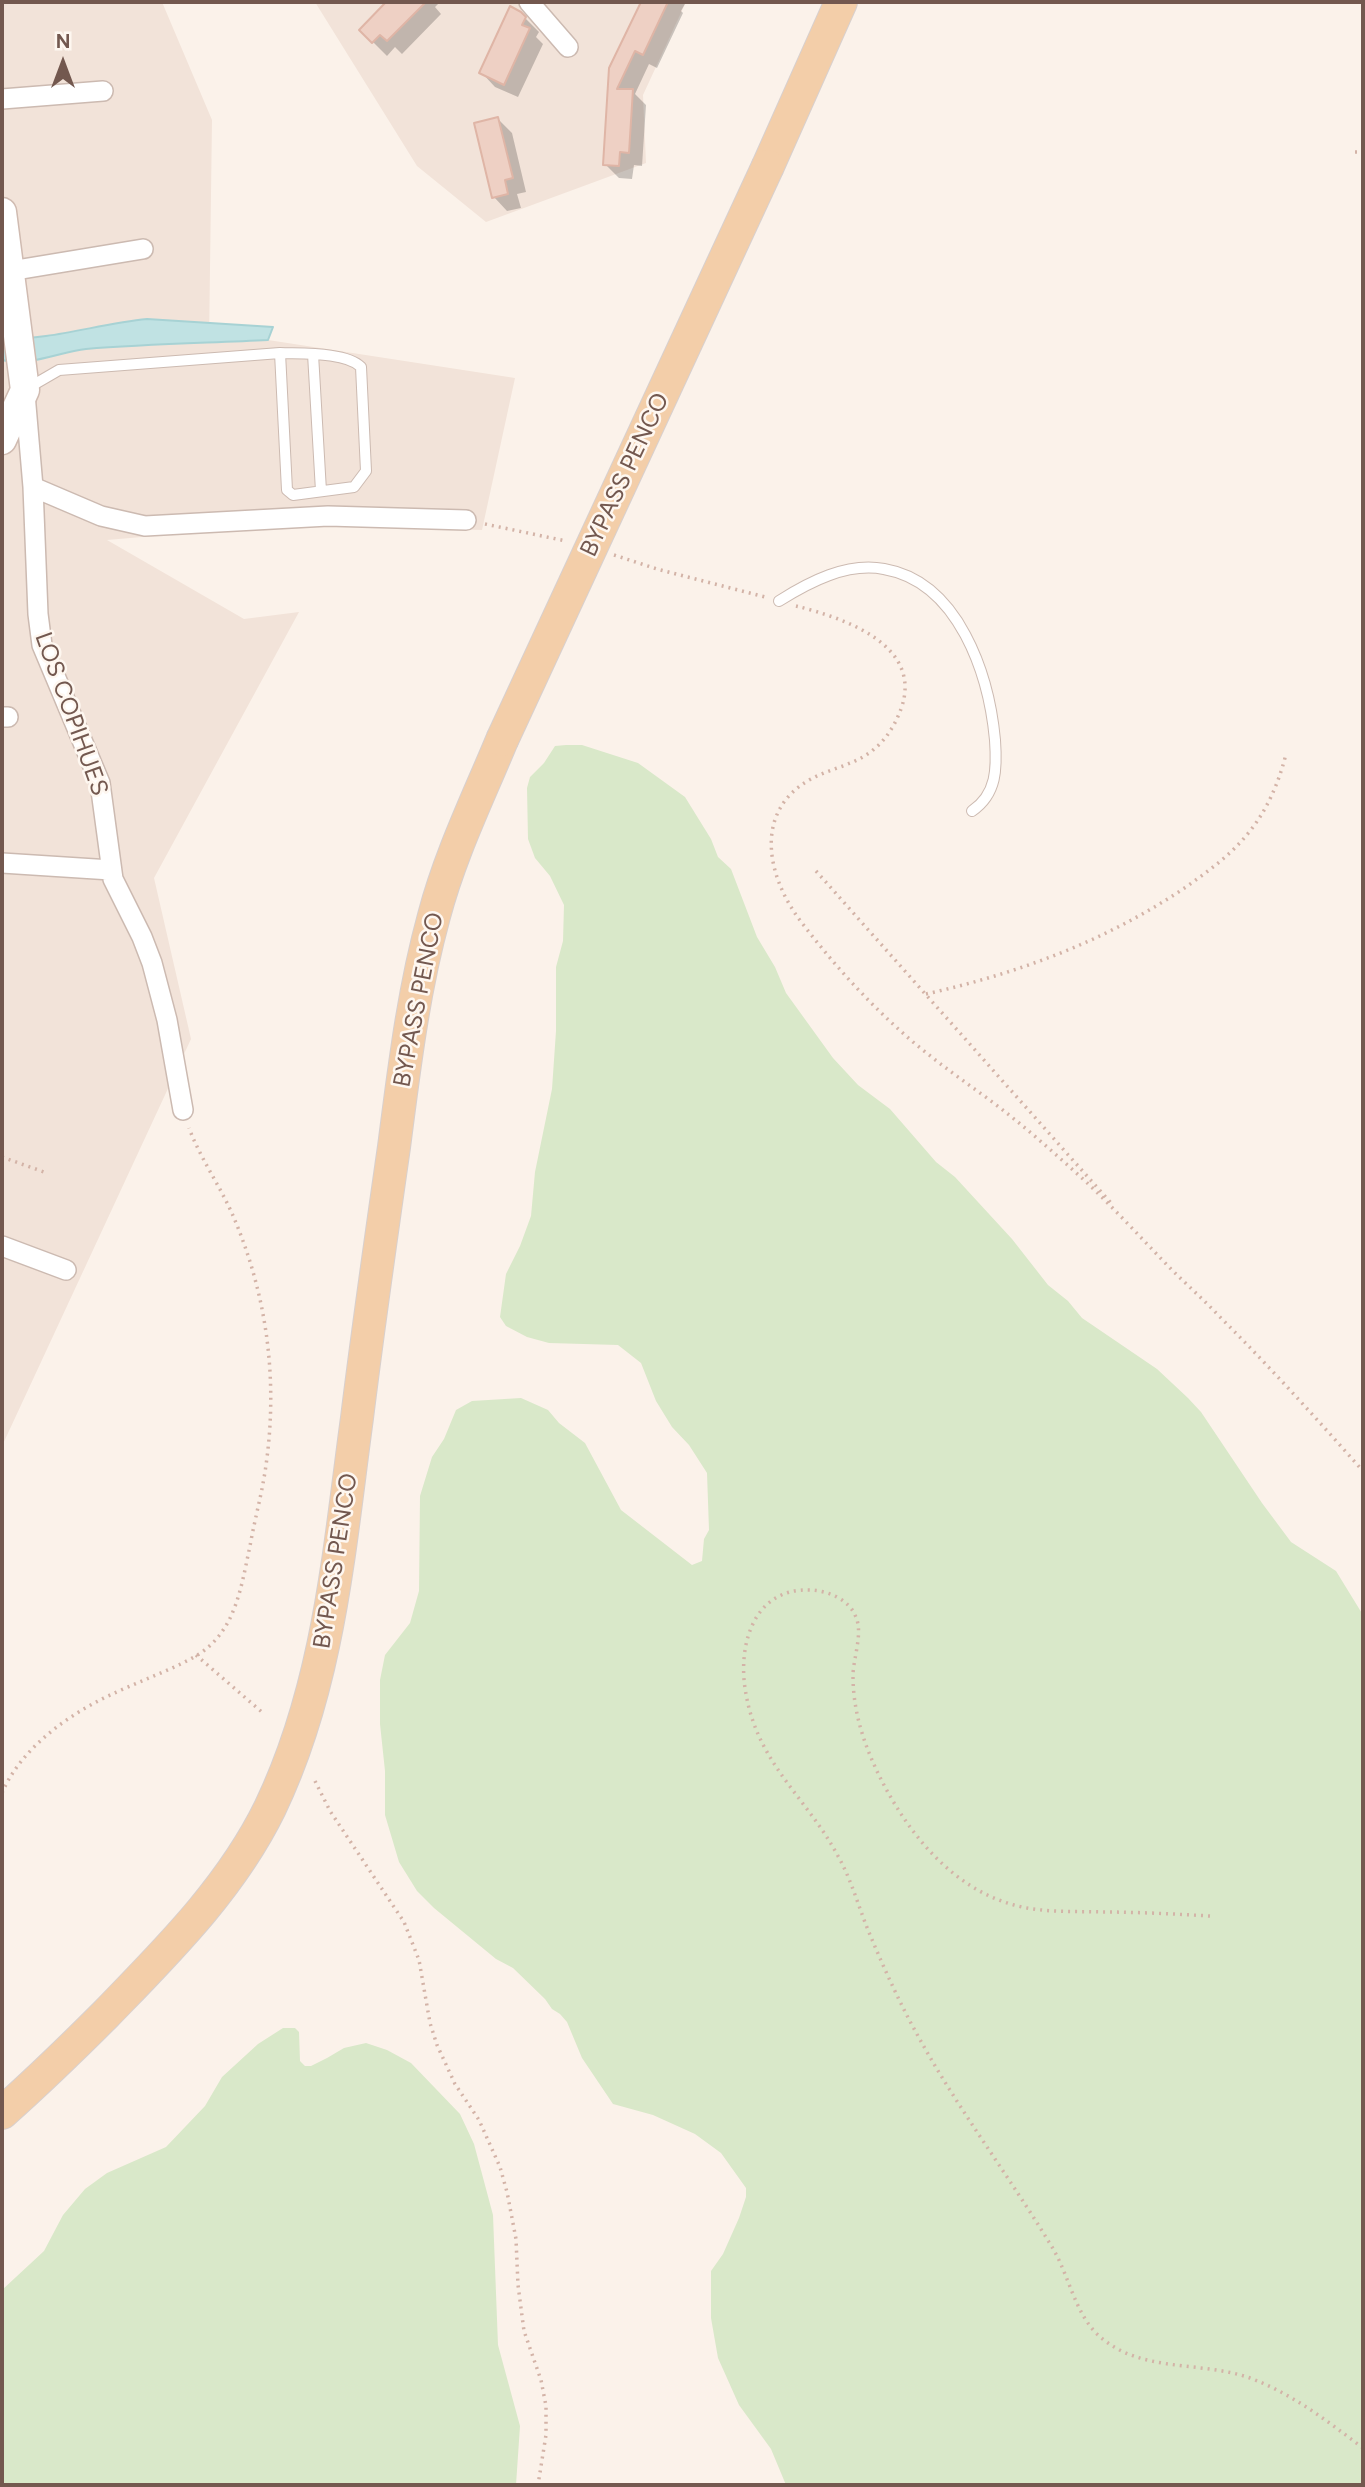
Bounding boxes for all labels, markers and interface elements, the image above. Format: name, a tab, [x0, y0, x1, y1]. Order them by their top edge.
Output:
north arrow	[28, 28, 98, 98]
text: N	[56, 30, 70, 53]
street label: BYPASS PENCO	[574, 389, 676, 561]
street label: LOS COPIHUES	[28, 628, 114, 800]
street label: BYPASS PENCO	[388, 910, 450, 1090]
street label: BYPASS PENCO	[308, 1471, 364, 1651]

